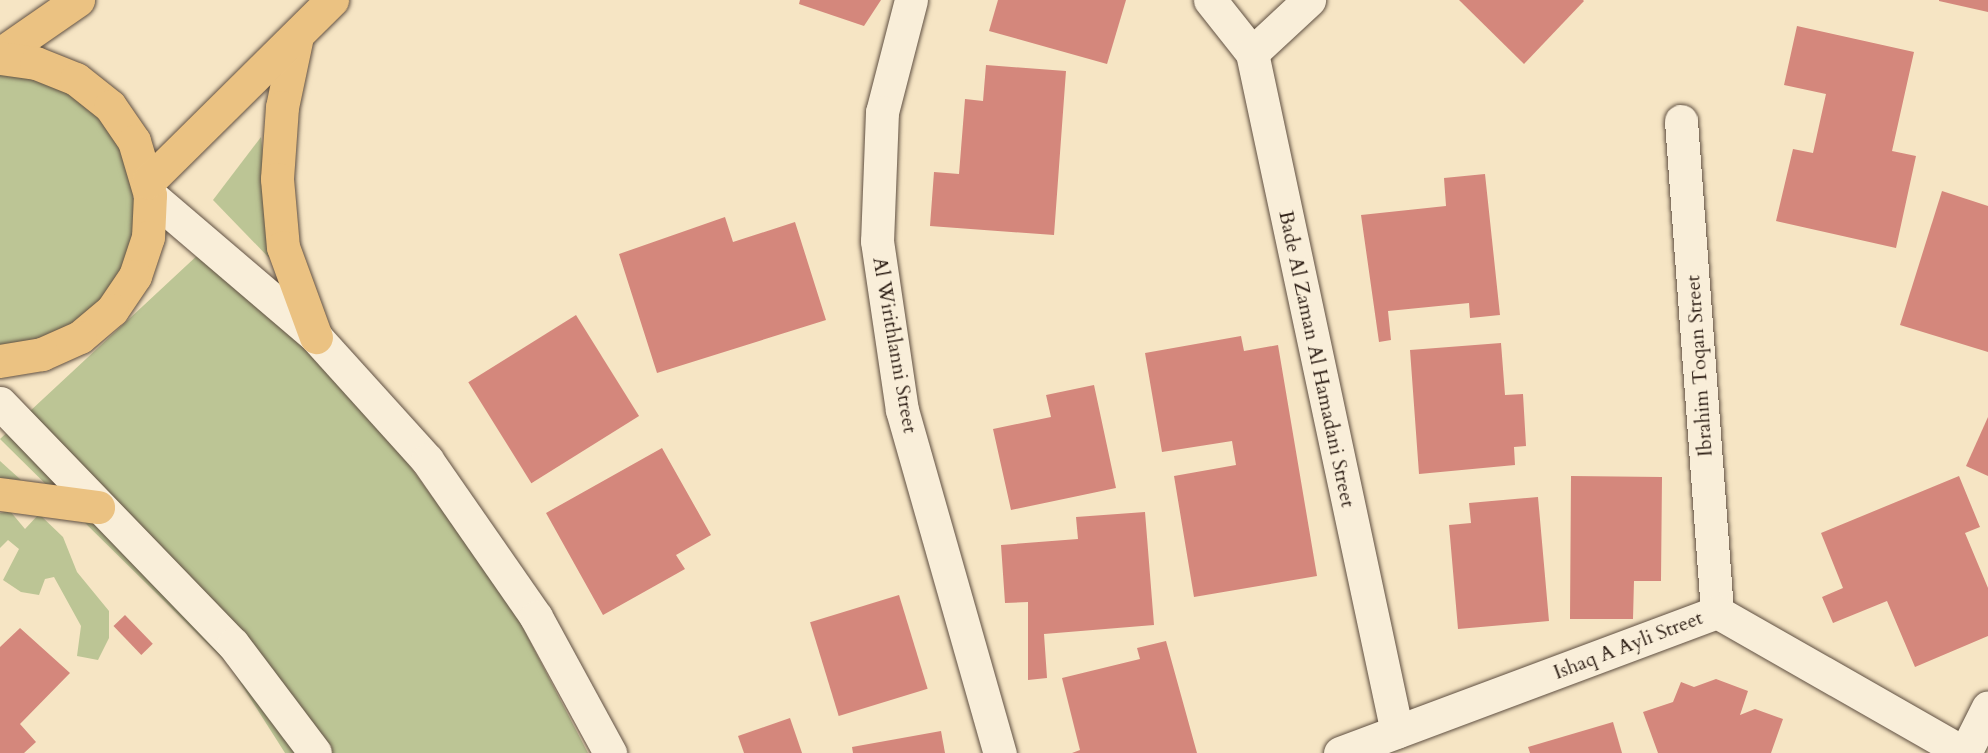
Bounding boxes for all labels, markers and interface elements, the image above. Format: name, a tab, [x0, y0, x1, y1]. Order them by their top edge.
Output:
street label: Bade Al Zaman Al Hamadani Street	[1274, 209, 1360, 509]
street label: Al Wirithlanni Street	[868, 255, 922, 435]
street label: Ibrahim Toqan Street	[1681, 274, 1717, 458]
street label: Ishaq A Ayli Street	[1550, 606, 1706, 684]

